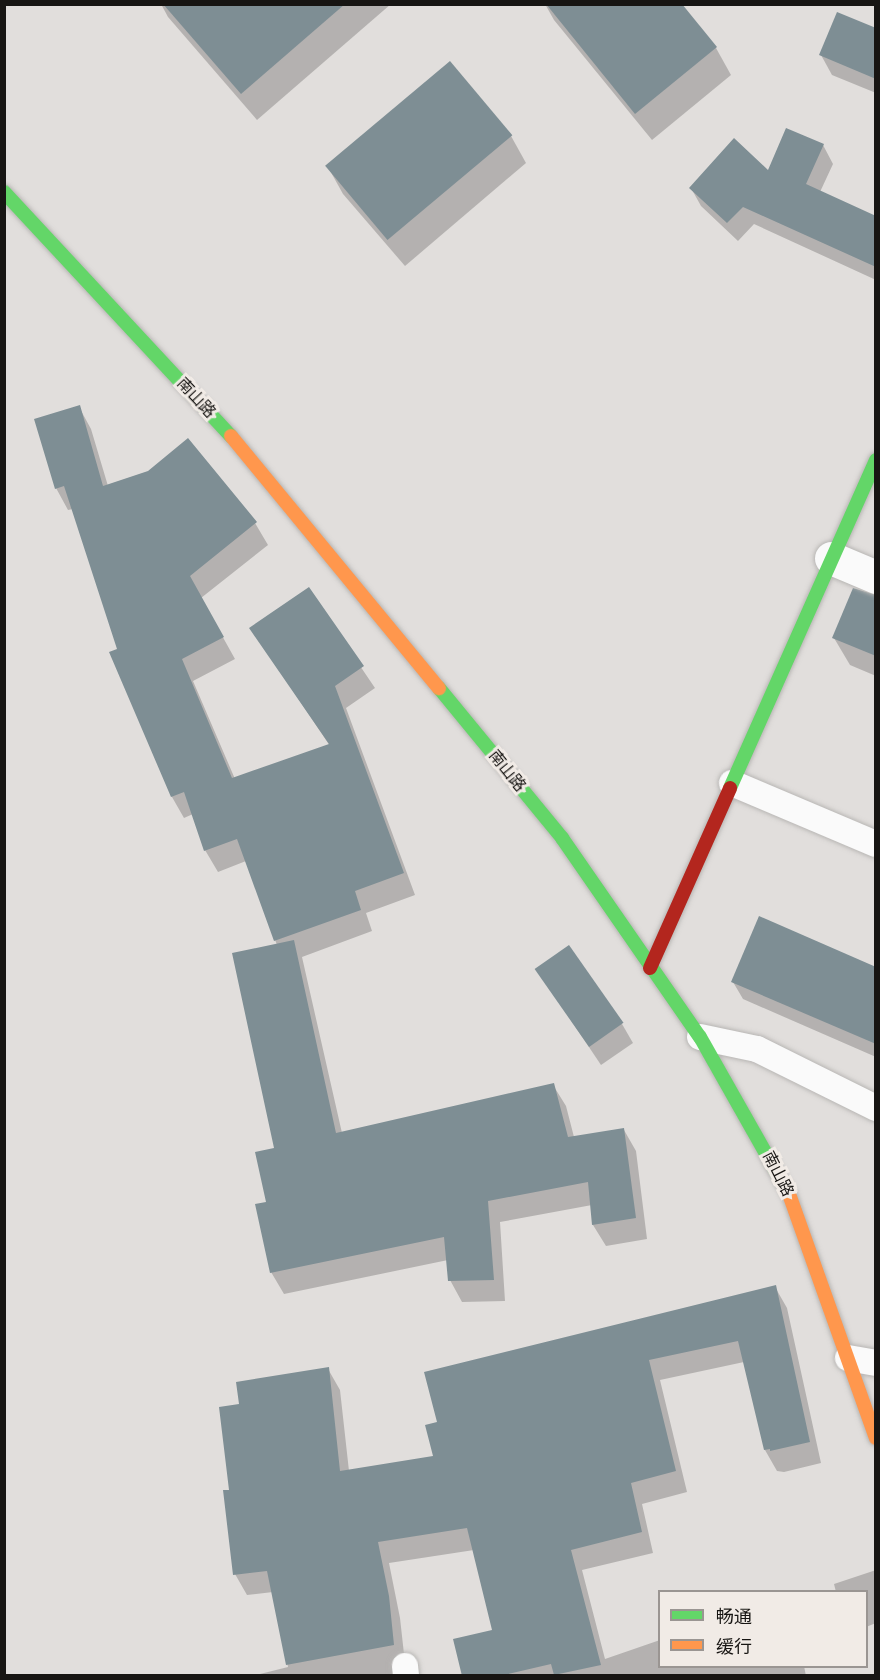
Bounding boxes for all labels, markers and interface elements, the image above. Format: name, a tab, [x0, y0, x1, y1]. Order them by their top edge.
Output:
street label: 南山路	[173, 374, 219, 422]
street label: 南山路	[484, 746, 530, 796]
street label: 南山路	[759, 1148, 797, 1200]
legend	[658, 1590, 868, 1668]
text: 畅通	[716, 1606, 752, 1627]
text: 缓行	[716, 1636, 752, 1657]

